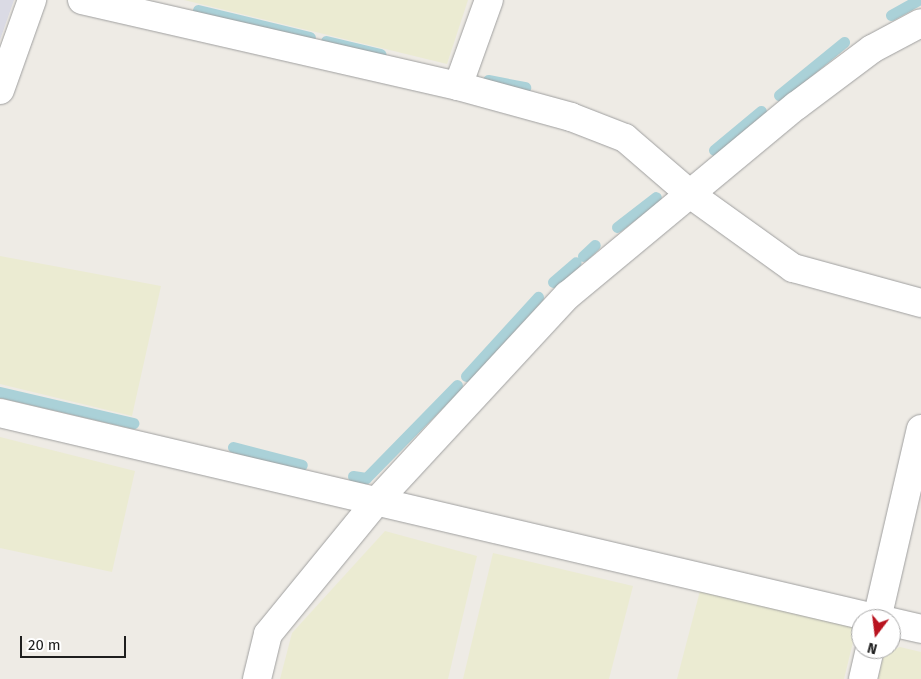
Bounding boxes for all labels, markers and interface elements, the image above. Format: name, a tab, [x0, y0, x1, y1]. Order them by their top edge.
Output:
north arrow	[851, 609, 901, 659]
scale bar	[22, 626, 129, 658]
text: 20 m	[28, 636, 61, 654]
text: N	[866, 639, 879, 657]

